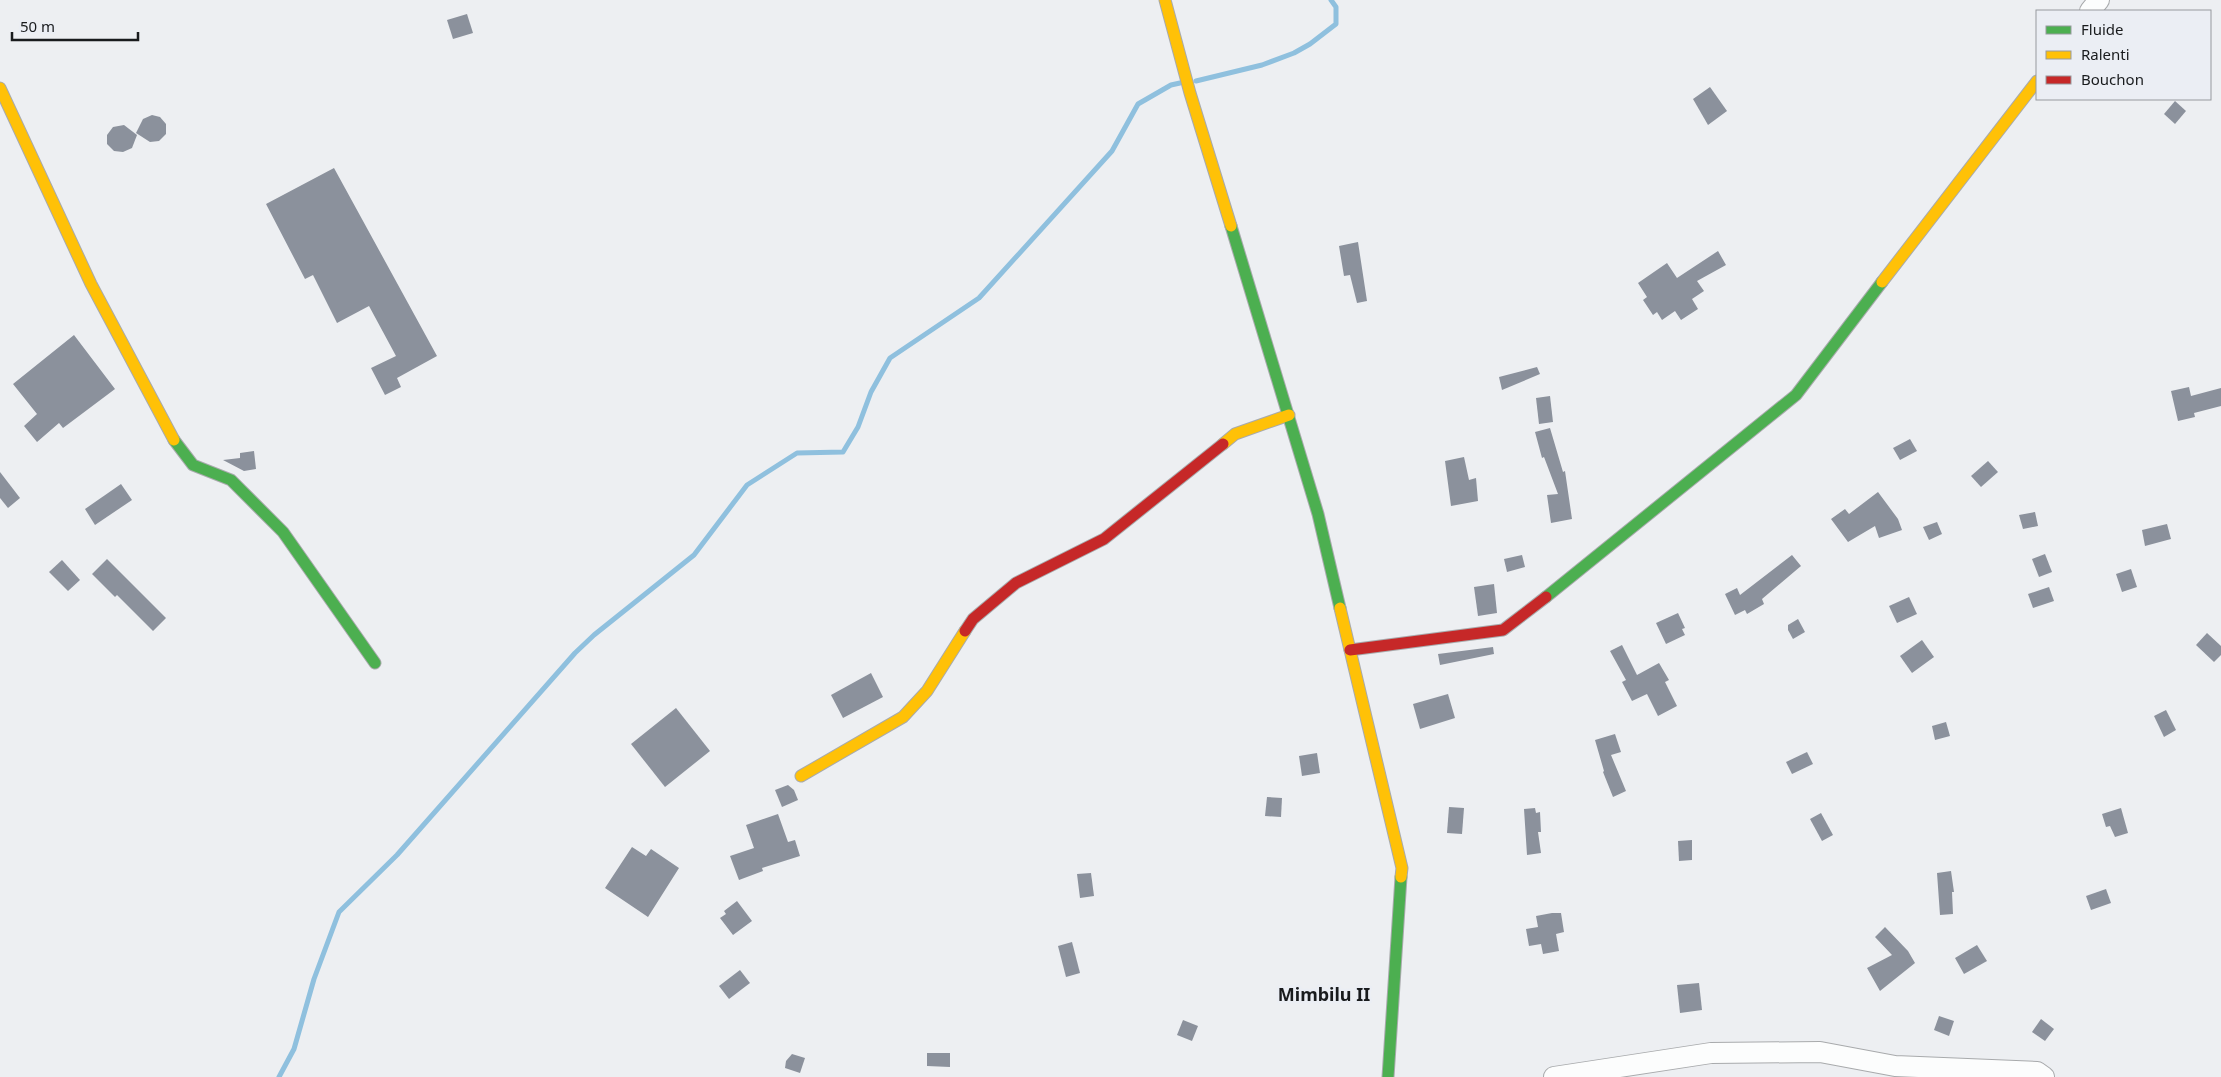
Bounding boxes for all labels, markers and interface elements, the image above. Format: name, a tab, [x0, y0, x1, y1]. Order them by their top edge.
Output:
scale bar	[12, 10, 139, 42]
legend	[2036, 10, 2211, 100]
text: 50 m	[20, 16, 55, 36]
text: Fluide	[2081, 19, 2123, 39]
text: Ralenti	[2081, 44, 2130, 64]
text: Bouchon	[2081, 69, 2144, 89]
district label: Mimbilu II	[1278, 982, 1370, 1006]

